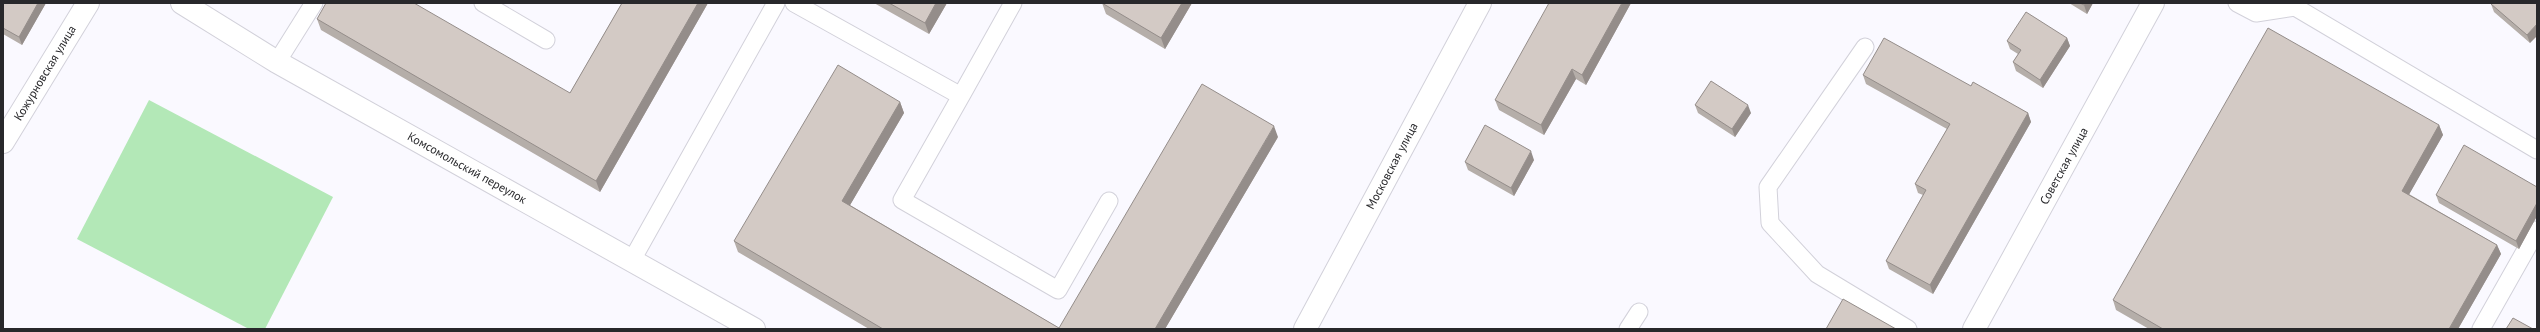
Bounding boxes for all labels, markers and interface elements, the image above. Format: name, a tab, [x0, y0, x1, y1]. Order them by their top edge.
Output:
street label: Кожурновская улица	[10, 22, 79, 123]
street label: Московская улица	[1362, 120, 1421, 212]
street label: Советская улица	[2036, 124, 2091, 207]
street label: Комсомольский переулок	[405, 129, 530, 207]

